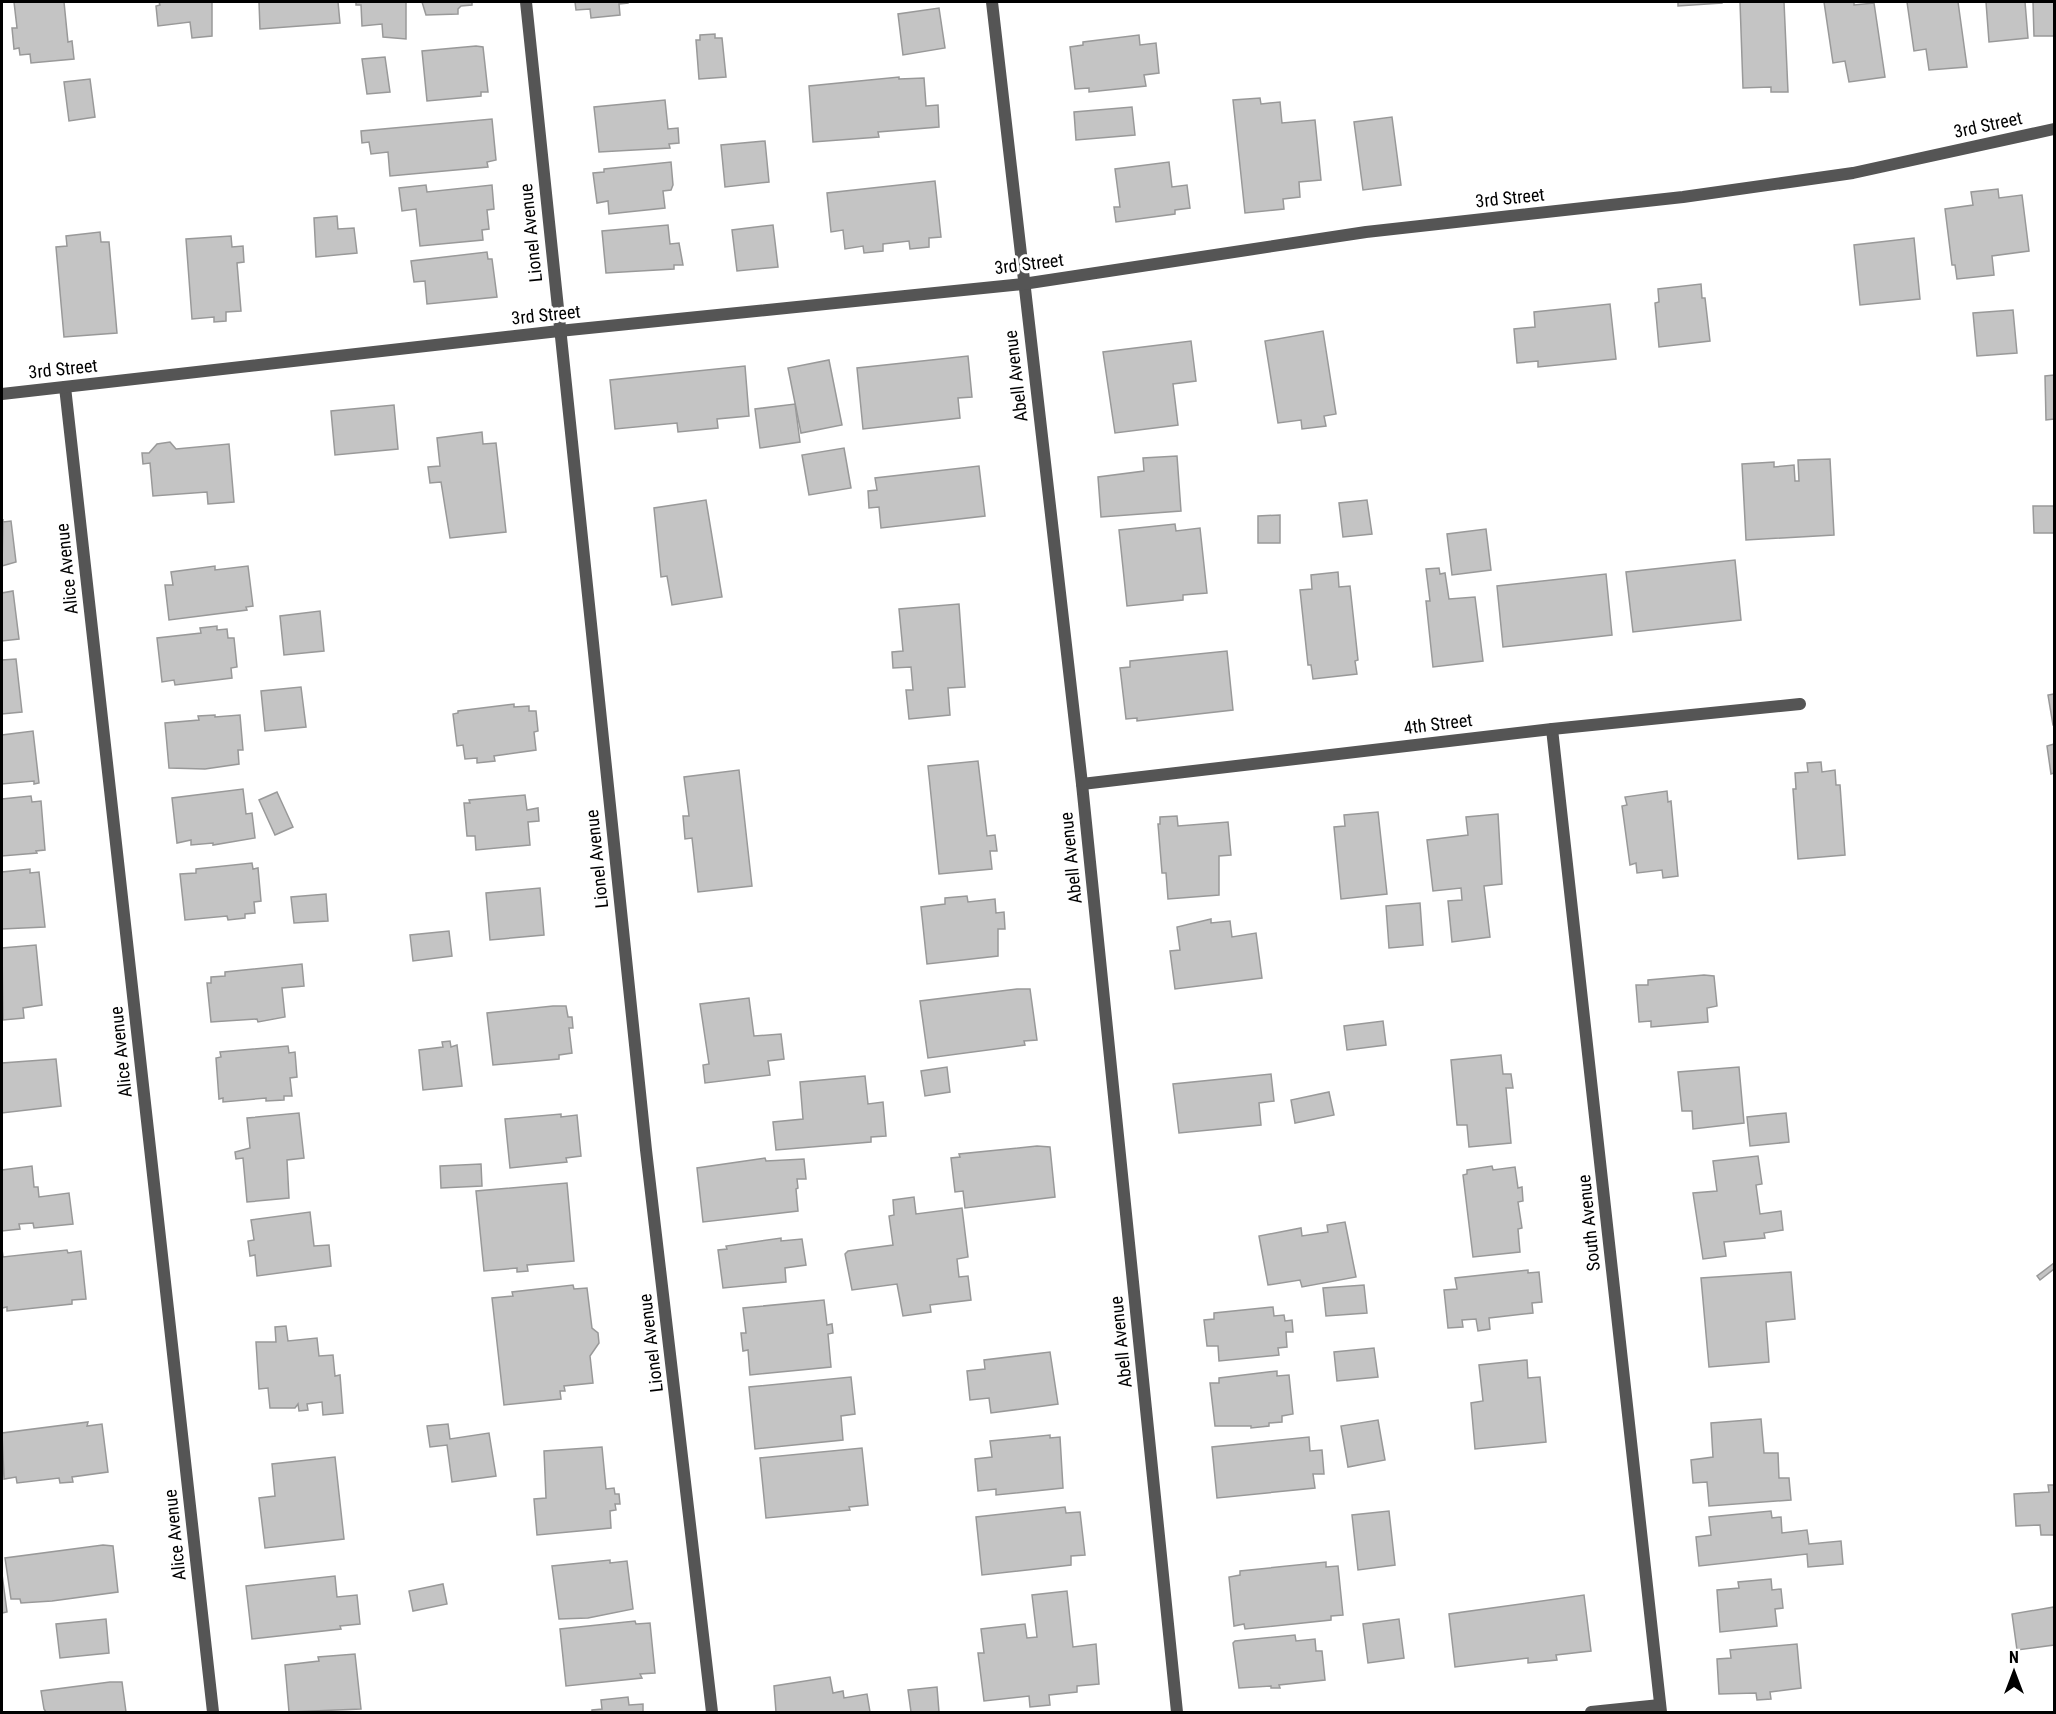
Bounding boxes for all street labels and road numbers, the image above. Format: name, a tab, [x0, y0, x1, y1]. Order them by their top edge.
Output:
street label: 3rd Street	[1952, 107, 2024, 142]
street label: Lionel Avenue	[515, 183, 546, 283]
street label: 3rd Street	[1474, 183, 1546, 212]
street label: 3rd Street	[993, 249, 1065, 278]
street label: 3rd Street	[510, 300, 582, 329]
street label: Abell Avenue	[999, 329, 1032, 423]
street label: 3rd Street	[27, 354, 99, 383]
street label: Alice Avenue	[51, 523, 82, 616]
street label: 4th Street	[1402, 709, 1474, 738]
street label: Lionel Avenue	[581, 809, 612, 909]
street label: Abell Avenue	[1055, 811, 1086, 905]
street label: Alice Avenue	[105, 1006, 136, 1099]
street label: South Avenue	[1573, 1174, 1604, 1272]
street label: Lionel Avenue	[634, 1293, 667, 1393]
street label: Abell Avenue	[1105, 1295, 1136, 1389]
street label: Alice Avenue	[159, 1489, 190, 1582]

